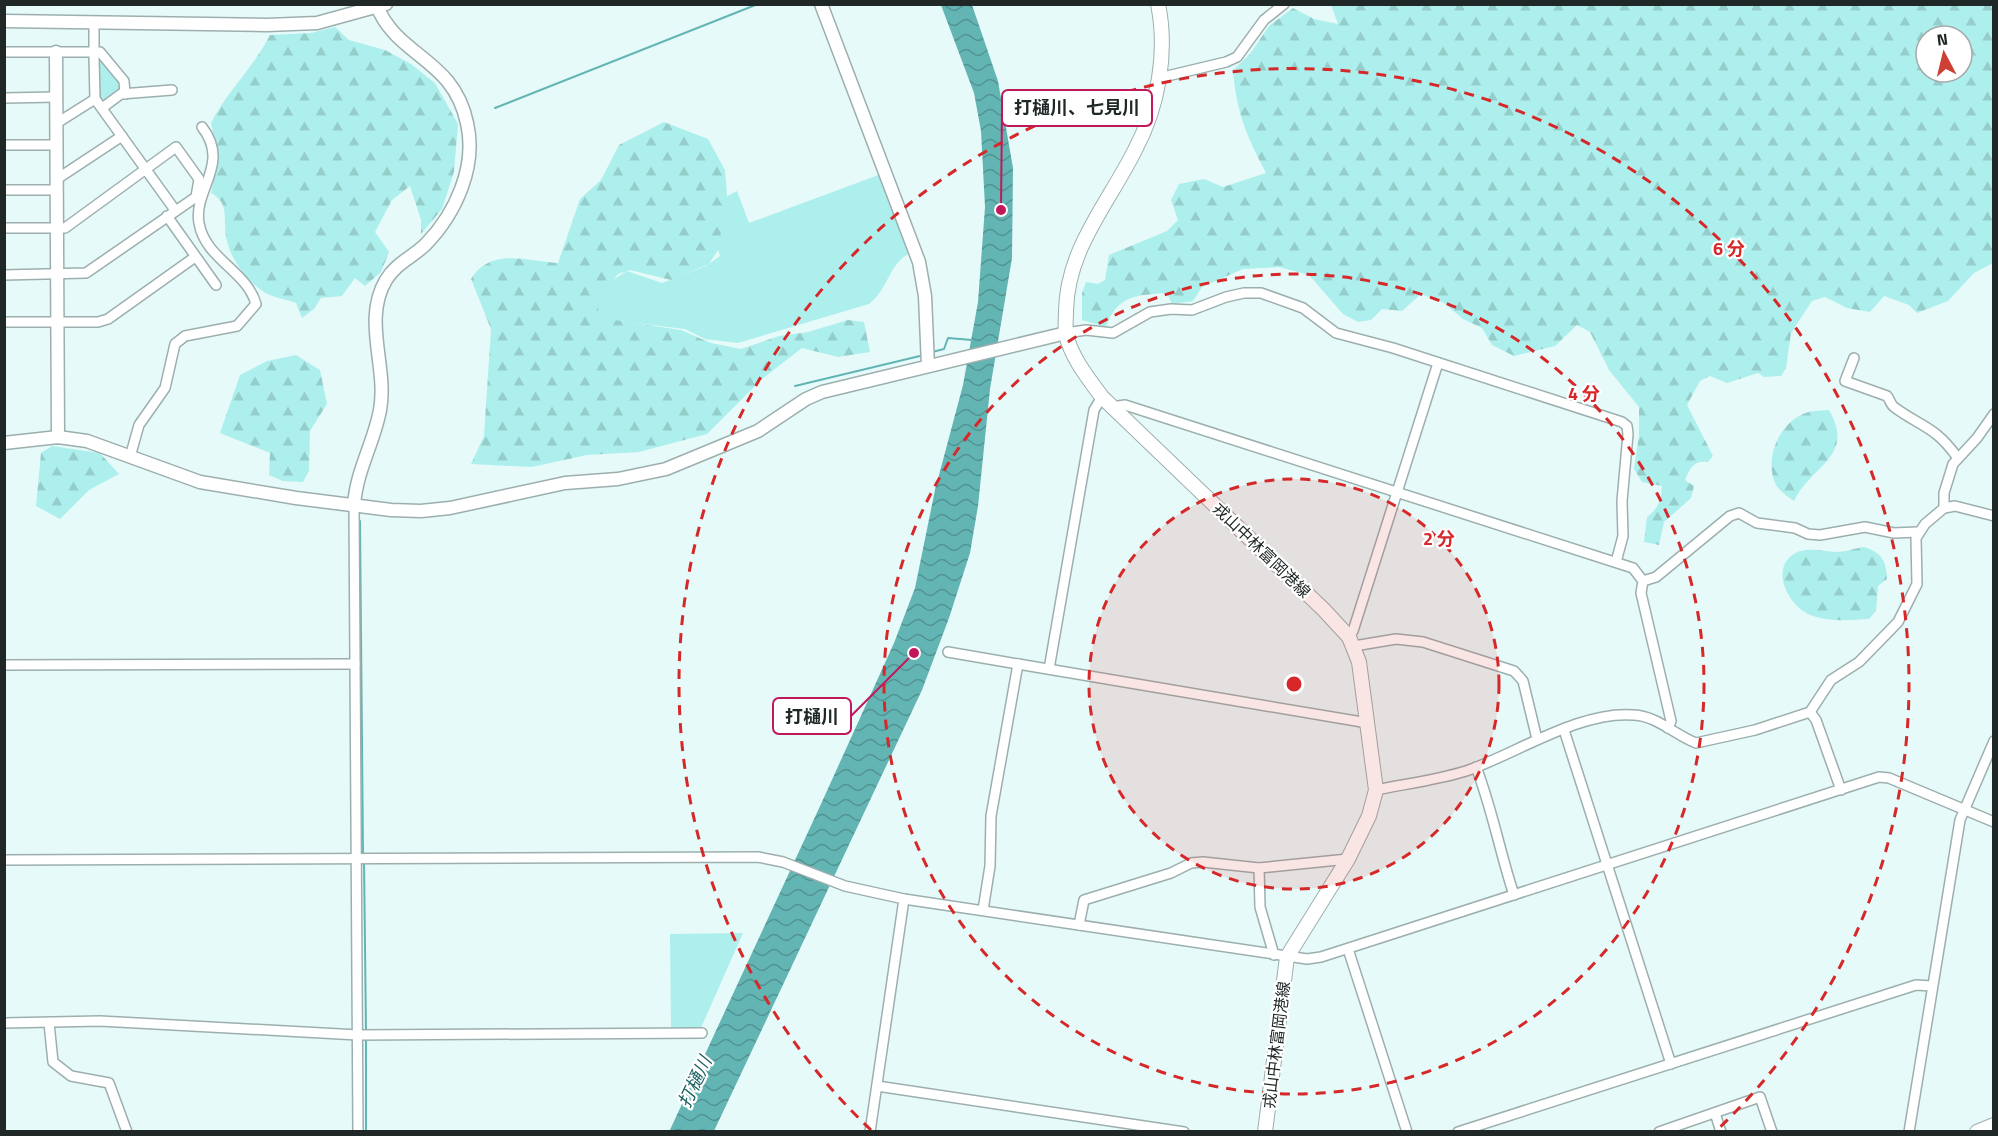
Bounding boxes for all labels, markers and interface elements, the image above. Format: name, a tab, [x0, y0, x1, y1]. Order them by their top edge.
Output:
north arrow	[1914, 24, 1974, 84]
text: N	[1935, 27, 1949, 52]
callout: 打樋川、七見川	[1002, 90, 1152, 126]
text: 打樋川、七見川	[1014, 94, 1140, 121]
text: 6 分	[1713, 235, 1745, 262]
text: 4 分	[1568, 380, 1600, 407]
street label: 戎山中林富岡港線	[1208, 497, 1316, 603]
text: 2 分	[1423, 525, 1455, 552]
centre of rings	[1284, 674, 1304, 694]
callout: 打樋川	[773, 698, 851, 734]
text: 打樋川	[785, 703, 839, 730]
street label: 戎山中林富岡港線	[1256, 980, 1296, 1110]
water label: 打樋川	[671, 1050, 719, 1112]

